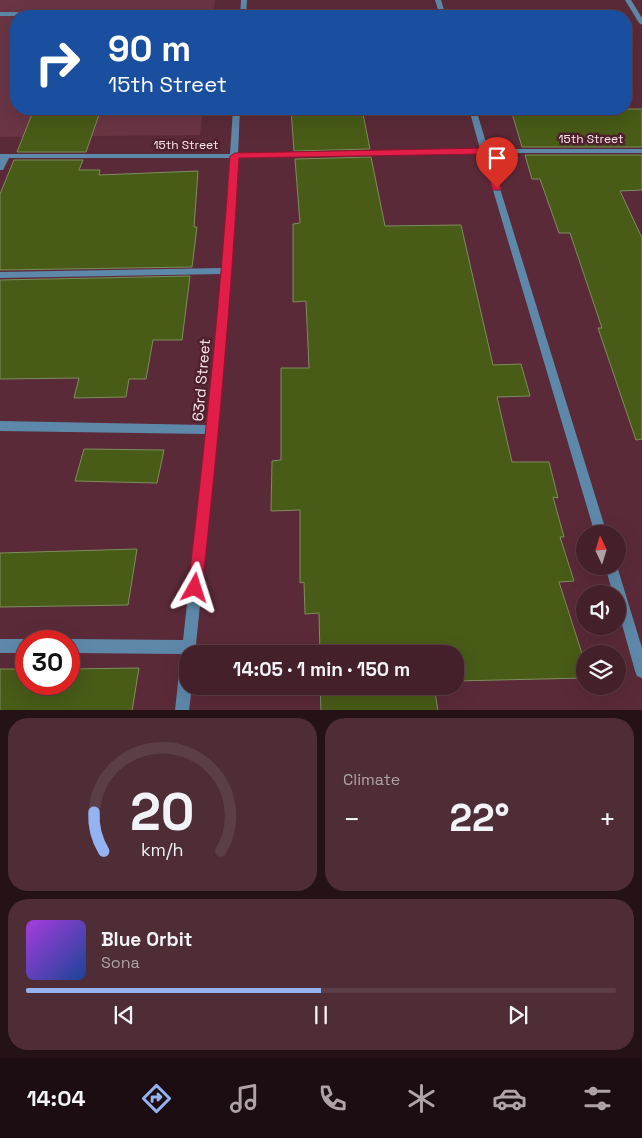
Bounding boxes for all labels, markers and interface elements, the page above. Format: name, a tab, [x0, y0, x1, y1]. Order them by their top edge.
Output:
text: 90 m	[108, 27, 191, 71]
icon: right	[25, 30, 90, 95]
text: 15th Street	[108, 70, 227, 98]
street label: 15th Street	[559, 131, 623, 147]
street label: 15th Street	[154, 137, 218, 153]
pin	[476, 137, 518, 188]
icon: arrive	[483, 144, 511, 172]
street label: 63rd Street	[188, 338, 214, 422]
north arrow	[576, 525, 626, 575]
map controls	[576, 525, 626, 695]
position arrow	[168, 561, 220, 613]
button: sound	[576, 585, 626, 635]
speed limit sign: 30	[15, 630, 80, 695]
button: layers	[576, 645, 626, 695]
text: 14:05 · 1 min · 150 m	[233, 657, 410, 682]
text: Climate	[343, 769, 400, 790]
text: 20	[130, 779, 195, 845]
text: 22°	[449, 794, 510, 842]
text: −	[343, 801, 360, 837]
text: +	[599, 801, 616, 837]
text: km/h	[141, 838, 184, 861]
text: Blue Orbit	[101, 927, 192, 952]
text: Sona	[101, 952, 140, 973]
icon: previous	[110, 1001, 138, 1029]
icon: pause	[307, 1001, 335, 1029]
icon: next	[504, 1001, 532, 1029]
icon: directions	[139, 1081, 174, 1116]
icon: music	[227, 1081, 262, 1116]
icon: phone	[315, 1081, 350, 1116]
icon: climate	[404, 1081, 439, 1116]
icon: car	[492, 1081, 527, 1116]
icon: filters	[580, 1081, 615, 1116]
text: 14:04	[27, 1084, 85, 1112]

